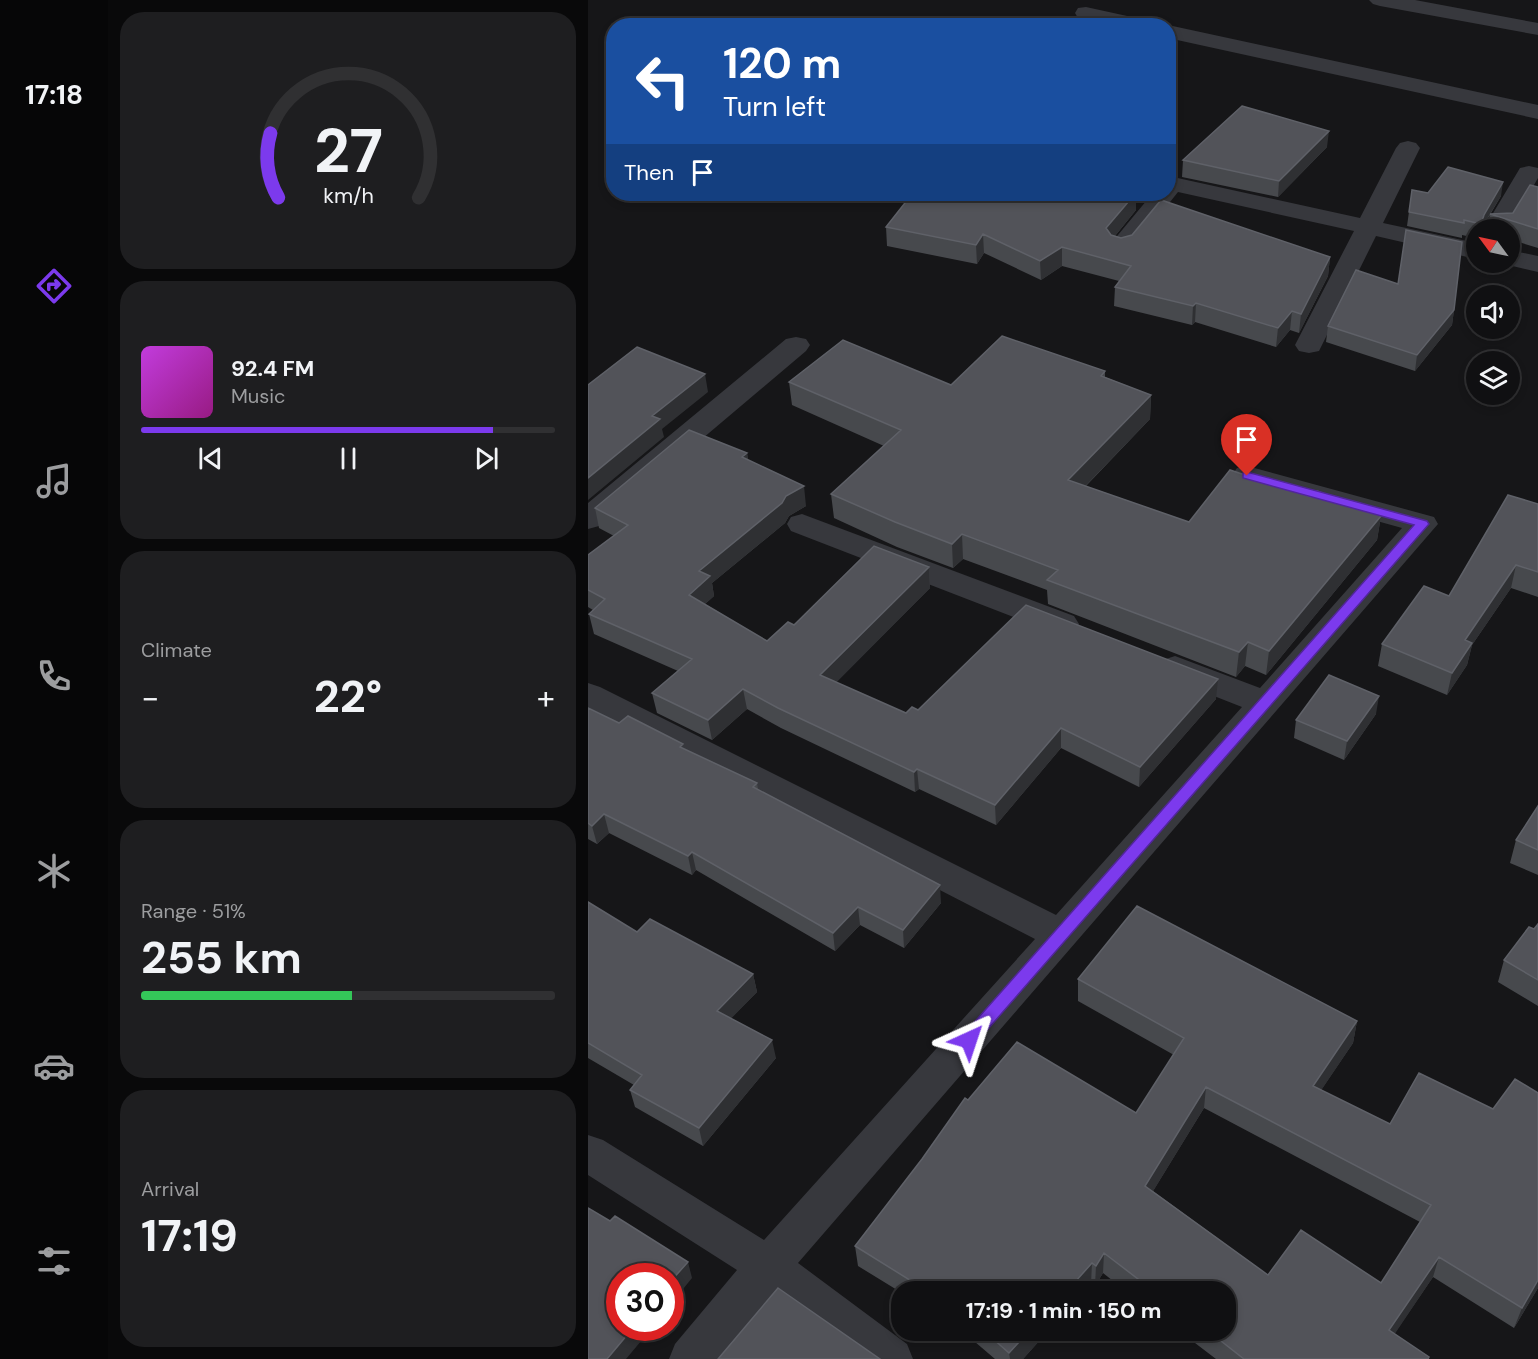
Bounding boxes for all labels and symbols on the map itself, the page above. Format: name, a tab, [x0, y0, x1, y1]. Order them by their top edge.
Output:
north arrow	[1466, 219, 1520, 273]
pin	[1221, 414, 1272, 476]
position arrow	[937, 1008, 1001, 1072]
speed limit sign: 30	[606, 1263, 684, 1341]

